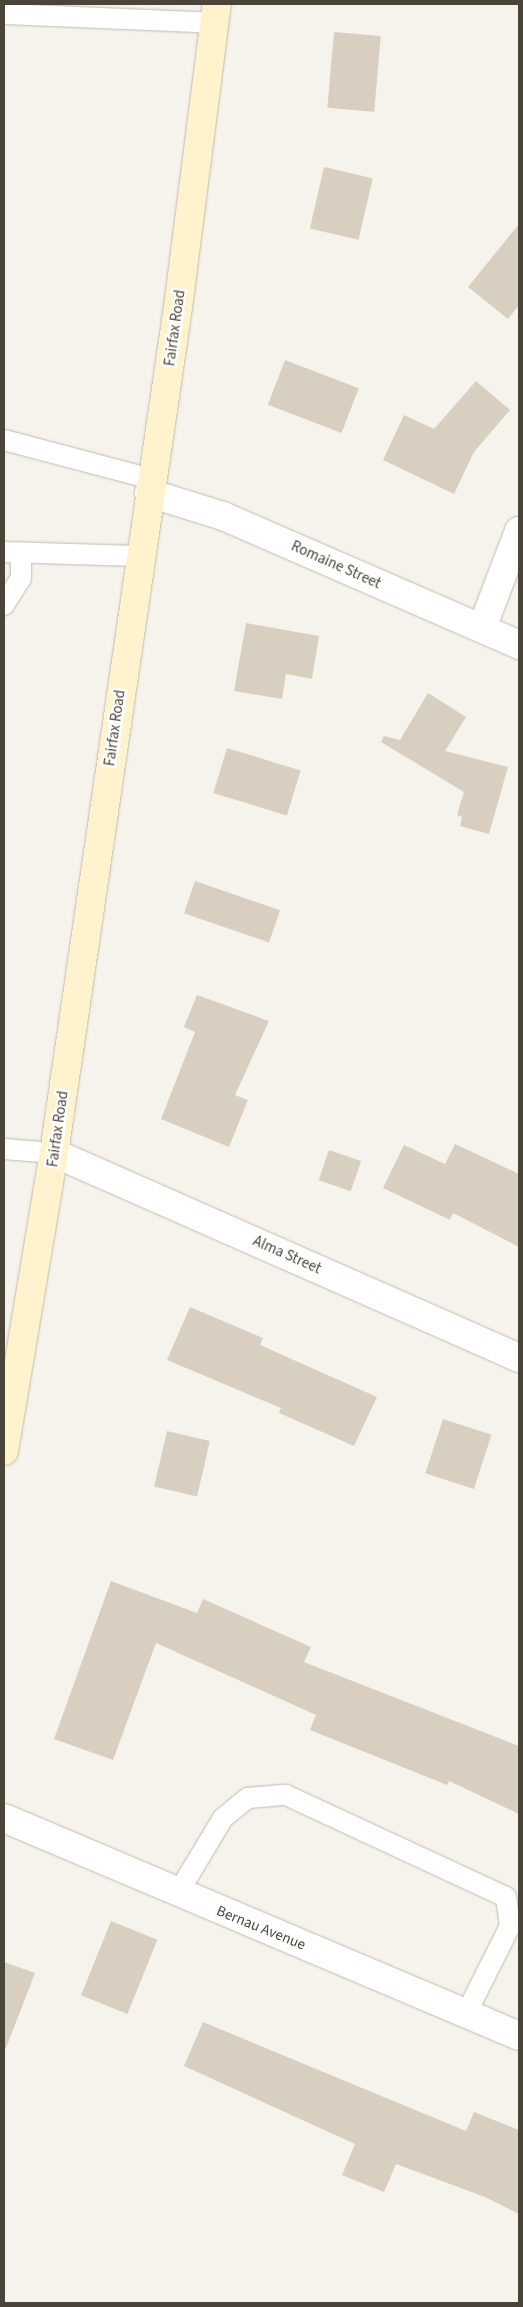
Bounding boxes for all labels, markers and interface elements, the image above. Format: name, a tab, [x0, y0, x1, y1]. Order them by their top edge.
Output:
street label: Fairfax Road	[161, 289, 189, 367]
street label: Romaine Street	[288, 537, 384, 593]
street label: Fairfax Road	[101, 689, 129, 767]
street label: Fairfax Road	[44, 1090, 72, 1168]
street label: Alma Street	[250, 1232, 324, 1278]
street label: Bernau Avenue	[214, 1902, 308, 1954]

